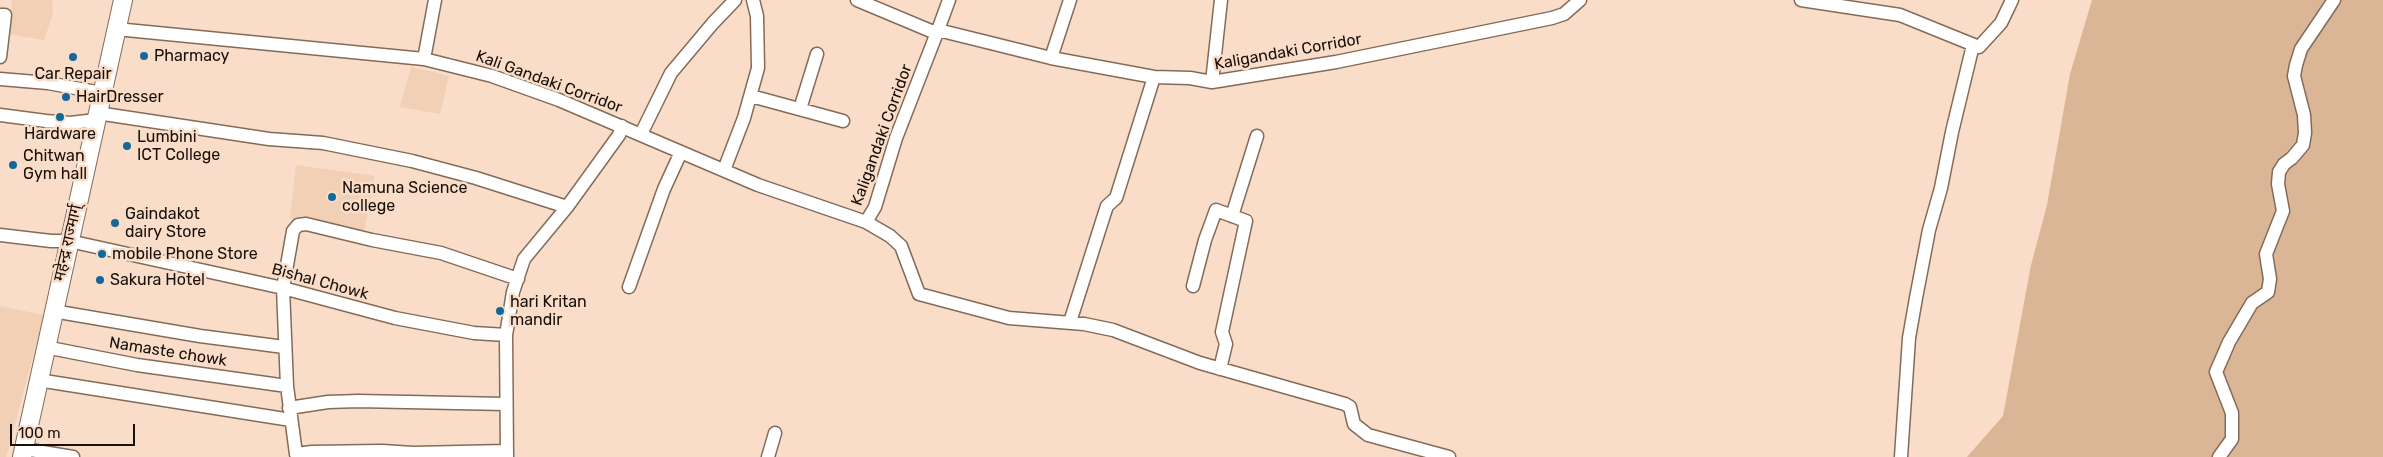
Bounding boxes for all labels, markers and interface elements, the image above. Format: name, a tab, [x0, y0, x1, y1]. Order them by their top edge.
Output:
street label: Kaligandaki Corridor	[1213, 30, 1363, 74]
place label: Pharmacy	[154, 46, 229, 66]
street label: Kali Gandaki Corridor	[473, 47, 625, 117]
marker: Pharmacy	[138, 50, 150, 62]
marker: Car Repair	[67, 51, 79, 63]
street label: Kaligandaki Corridor	[847, 62, 917, 208]
place label: Car Repair	[34, 64, 112, 84]
place label: HairDresser	[76, 87, 163, 107]
marker: HairDresser	[60, 91, 72, 103]
marker: Hardware	[54, 111, 66, 123]
place label: Hardware	[24, 124, 96, 144]
place label: Lumbini ICT College	[137, 127, 220, 165]
marker: Lumbini ICT College	[121, 140, 133, 152]
place label: Chitwan Gym hall	[23, 146, 87, 184]
marker: Chitwan Gym hall	[7, 159, 19, 171]
place label: Namuna Science college	[342, 178, 467, 216]
marker: Namuna Science college	[326, 191, 338, 203]
street label: महेन्द्र राज्मार्ग्	[50, 203, 86, 283]
place label: Gaindakot dairy Store	[125, 204, 206, 242]
marker: Gaindakot dairy Store	[109, 217, 121, 229]
place label: mobile Phone Store	[112, 244, 258, 264]
marker: mobile Phone Store	[96, 248, 108, 260]
street label: Bishal Chowk	[269, 260, 371, 304]
place label: Sakura Hotel	[110, 270, 205, 290]
marker: Sakura Hotel	[94, 274, 106, 286]
place label: hari Kritan mandir	[510, 292, 587, 330]
marker: hari Kritan mandir	[494, 305, 506, 317]
street label: Namaste chowk	[108, 333, 228, 371]
scale bar	[12, 414, 138, 446]
text: 100 m	[18, 424, 60, 442]

